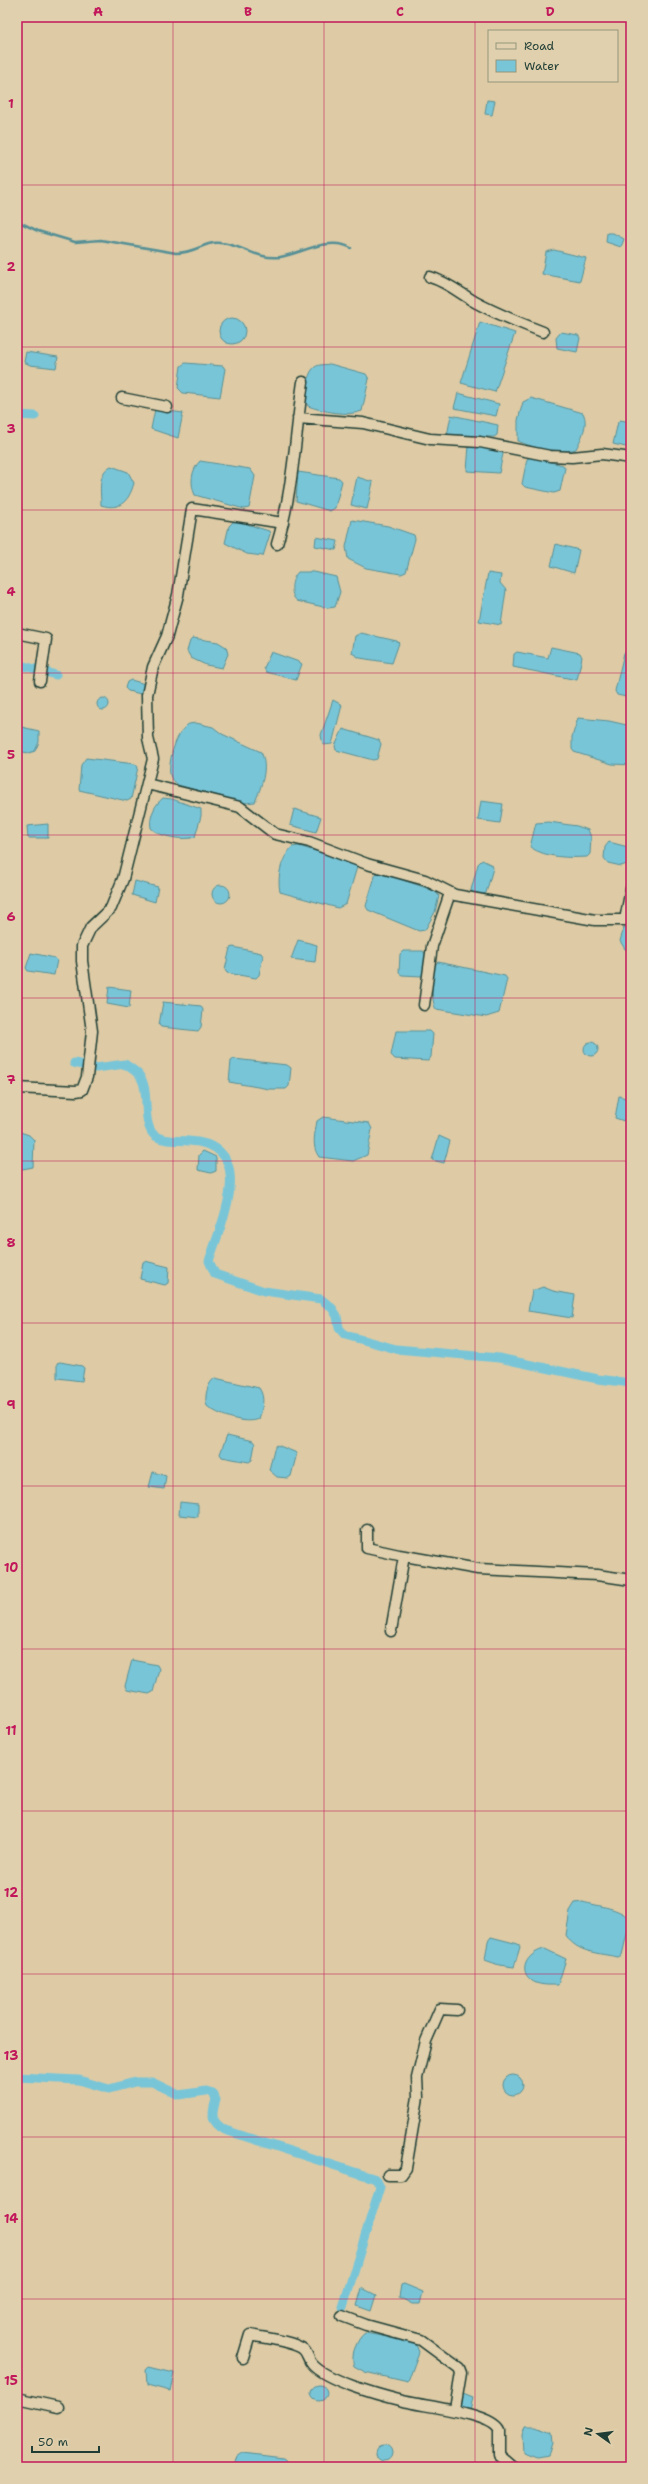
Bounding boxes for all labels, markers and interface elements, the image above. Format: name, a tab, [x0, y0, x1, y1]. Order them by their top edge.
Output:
text: A	[93, 3, 103, 20]
text: B	[244, 3, 252, 20]
text: C	[396, 3, 404, 20]
text: D	[545, 3, 555, 20]
legend	[488, 30, 618, 82]
text: Road	[524, 38, 555, 54]
text: Water	[524, 58, 560, 74]
text: 1	[8, 95, 14, 112]
text: 2	[6, 258, 16, 275]
text: 3	[6, 420, 16, 437]
text: 4	[6, 583, 16, 600]
text: 5	[7, 746, 15, 763]
text: 6	[6, 908, 16, 925]
text: 7	[6, 1071, 16, 1088]
text: 8	[6, 1234, 16, 1251]
text: 9	[6, 1396, 16, 1413]
text: 10	[4, 1559, 18, 1576]
text: 11	[5, 1722, 17, 1739]
text: 12	[4, 1884, 18, 1901]
text: 13	[4, 2047, 18, 2064]
text: 14	[4, 2210, 18, 2227]
text: 15	[4, 2372, 18, 2389]
north arrow	[578, 2414, 618, 2454]
text: N	[580, 2425, 597, 2438]
scale bar	[32, 2428, 99, 2454]
text: 50 m	[38, 2434, 68, 2450]

